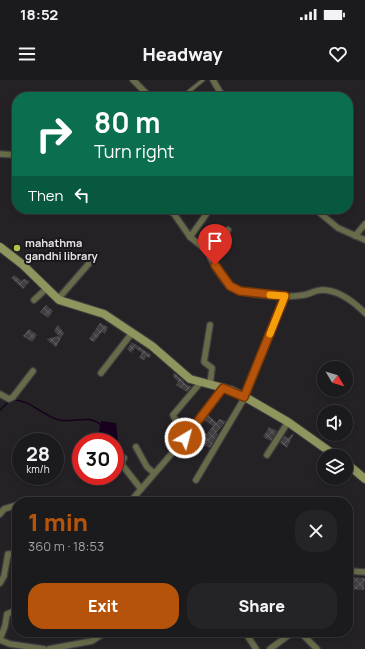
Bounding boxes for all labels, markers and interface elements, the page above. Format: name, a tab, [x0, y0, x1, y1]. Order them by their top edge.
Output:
text: 18:52	[20, 4, 58, 25]
text: Headway	[142, 42, 223, 66]
icon: menu	[16, 43, 38, 65]
icon: heart	[327, 43, 349, 65]
text: 80 m	[94, 103, 160, 141]
icon: right	[28, 108, 80, 160]
text: Turn right	[94, 139, 175, 163]
icon: left	[71, 184, 93, 206]
text: Then	[28, 185, 63, 206]
pin	[198, 224, 232, 265]
icon: arrive	[204, 230, 226, 252]
place label: mahathma gandhi library	[25, 235, 99, 263]
marker: mahathma gandhi library	[12, 243, 22, 253]
north arrow	[317, 361, 353, 397]
map controls	[317, 361, 353, 485]
button: sound	[317, 405, 353, 441]
position arrow	[164, 417, 206, 459]
speed limit sign: 30	[72, 433, 124, 485]
text: 28	[26, 440, 50, 467]
button: layers	[317, 449, 353, 485]
text: km/h	[26, 462, 50, 476]
text: 1 min	[28, 505, 88, 538]
button: close	[295, 510, 337, 552]
text: 360 m · 18:53	[28, 537, 104, 555]
button: Exit	[28, 583, 179, 629]
button: Share	[187, 583, 337, 629]

